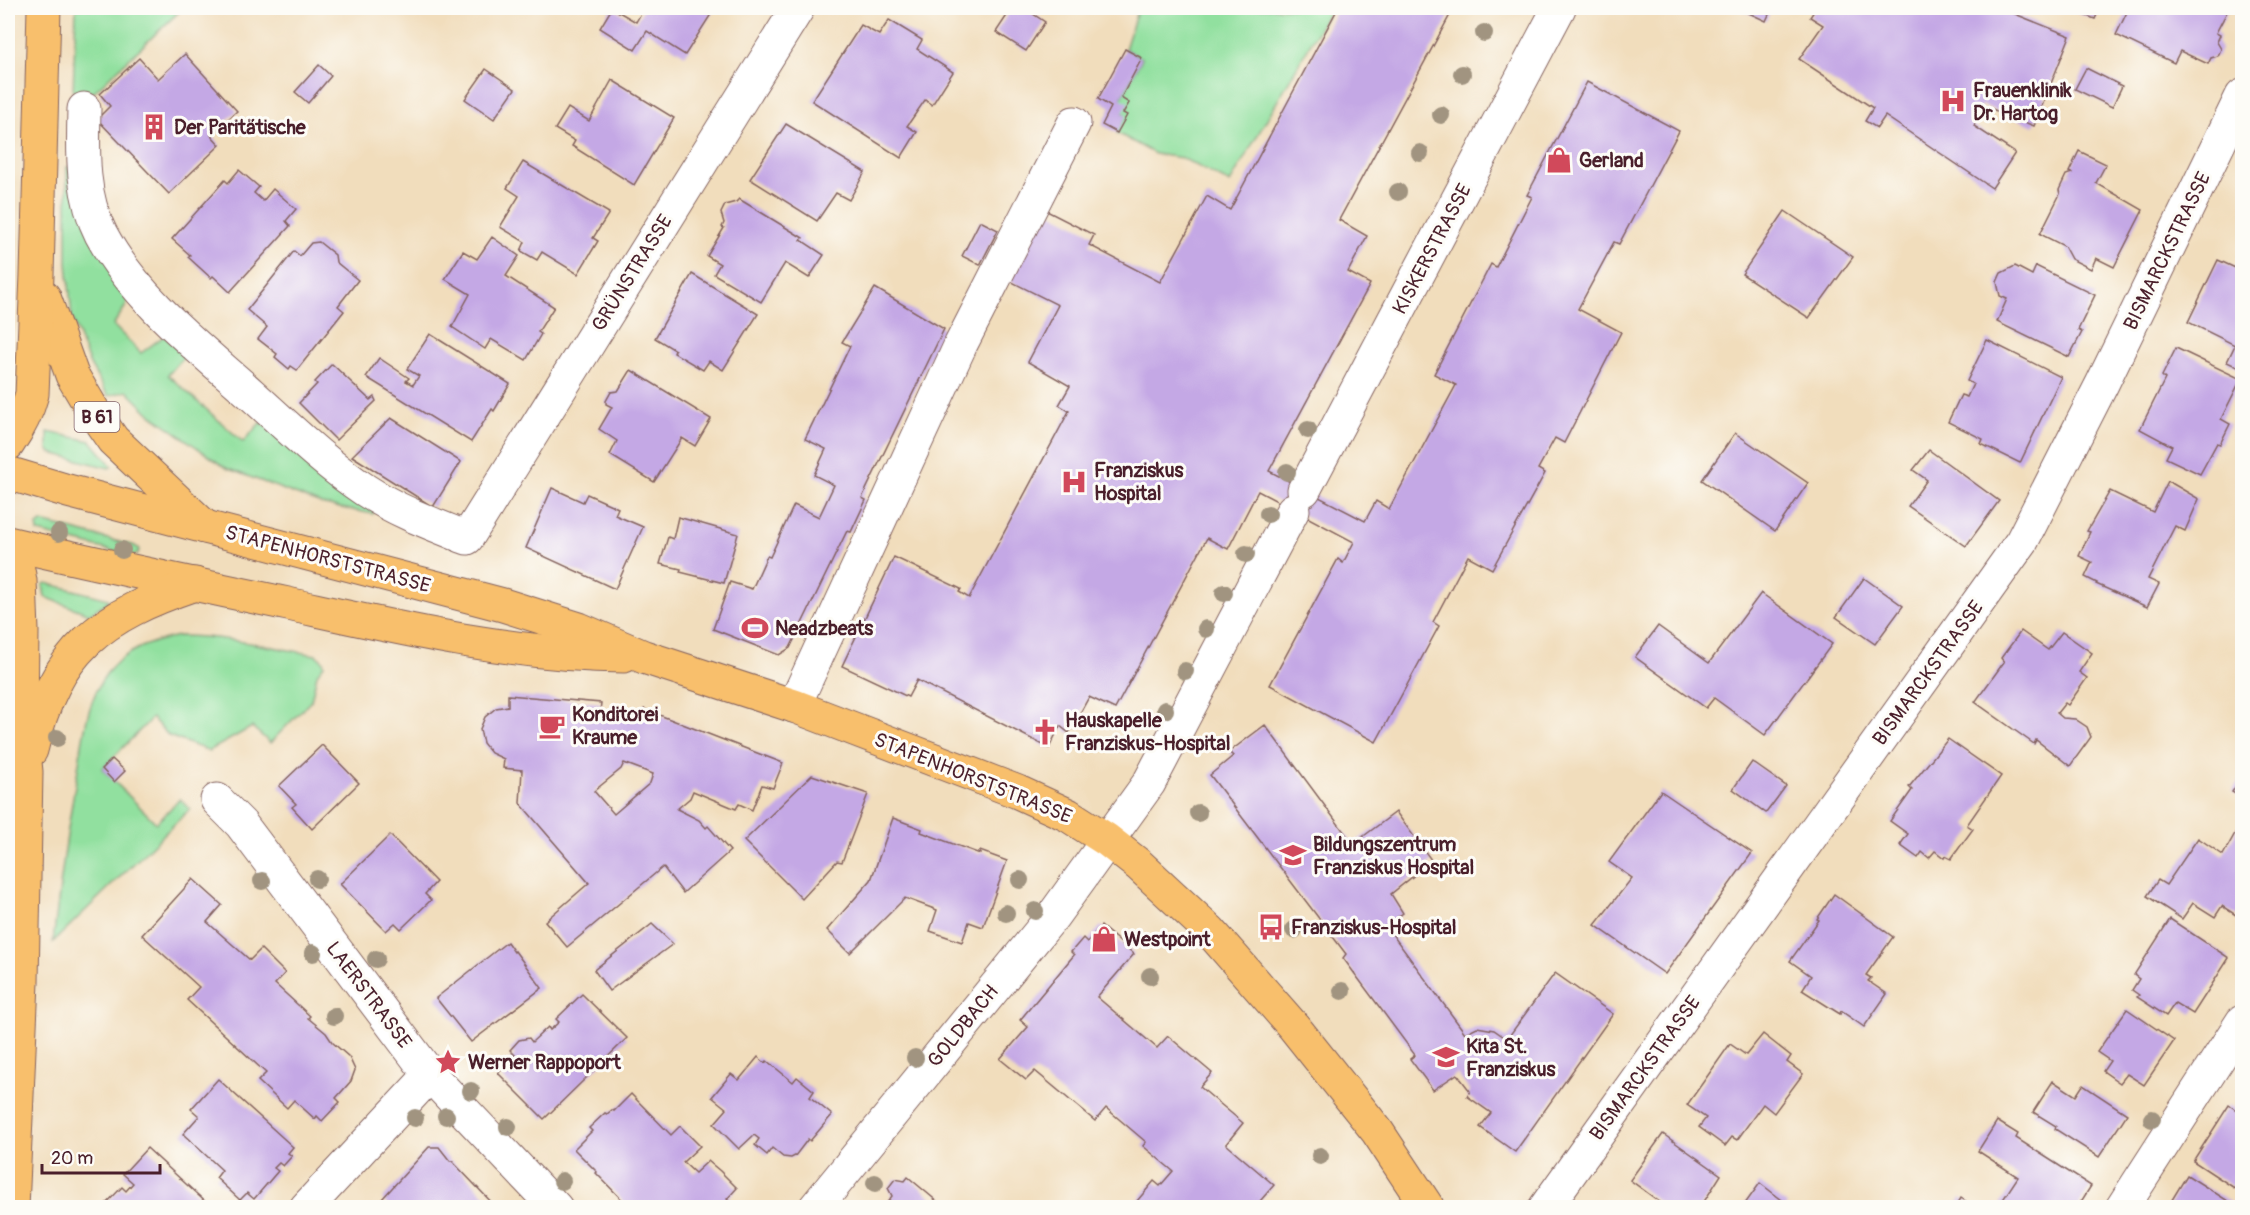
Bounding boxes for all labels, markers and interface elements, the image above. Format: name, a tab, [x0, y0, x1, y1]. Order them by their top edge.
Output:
place label: Frauenklinik Dr. Hartog	[1973, 78, 2072, 126]
hospital icon: Frauenklinik Dr. Hartog	[1938, 86, 1968, 116]
building icon: Der Paritätische	[139, 112, 169, 142]
place label: Der Paritätische	[174, 115, 307, 140]
shop icon: Gerland	[1544, 145, 1574, 175]
place label: Gerland	[1579, 148, 1644, 173]
street label: BISMARCKSTRASSE	[2118, 168, 2216, 334]
street label: KISKERSTRASSE	[1387, 179, 1477, 319]
street label: GRÜNSTRASSE	[586, 210, 678, 336]
road number: B 61	[74, 402, 120, 432]
place label: Franziskus Hospital	[1094, 458, 1184, 506]
hospital icon: Franziskus Hospital	[1059, 467, 1089, 497]
street label: STAPENHORSTSTRASSE	[223, 520, 433, 598]
street label: BISMARCKSTRASSE	[1867, 596, 1989, 750]
sports icon: Neadzbeats	[740, 613, 770, 643]
place label: Neadzbeats	[775, 616, 873, 641]
place label: Konditorei Kraume	[572, 702, 659, 750]
place label: Hauskapelle Franziskus-Hospital	[1065, 708, 1230, 756]
cafe icon: Konditorei Kraume	[537, 711, 567, 741]
church icon: Hauskapelle Franziskus-Hospital	[1030, 717, 1060, 747]
street label: STAPENHORSTSTRASSE	[870, 727, 1076, 829]
place label: Bildungszentrum Franziskus Hospital	[1313, 832, 1474, 880]
school or university icon: Bildungszentrum Franziskus Hospital	[1278, 840, 1308, 870]
bus stop icon: Franziskus-Hospital	[1256, 912, 1286, 942]
place label: Franziskus-Hospital	[1291, 915, 1456, 940]
shop icon: Westpoint	[1089, 924, 1119, 954]
place label: Westpoint	[1124, 927, 1212, 952]
street label: LAERSTRASSE	[321, 937, 417, 1053]
street label: GOLDBACH	[922, 980, 1004, 1072]
street label: BISMARCKSTRASSE	[1584, 991, 1706, 1145]
place label: Kita St. Franziskus	[1466, 1034, 1556, 1082]
school or university icon: Kita St. Franziskus	[1431, 1042, 1461, 1072]
place icon: Werner Rappoport	[433, 1047, 463, 1077]
place label: Werner Rappoport	[468, 1050, 622, 1075]
scale bar	[42, 1137, 160, 1175]
text: 20 m	[51, 1147, 93, 1170]

